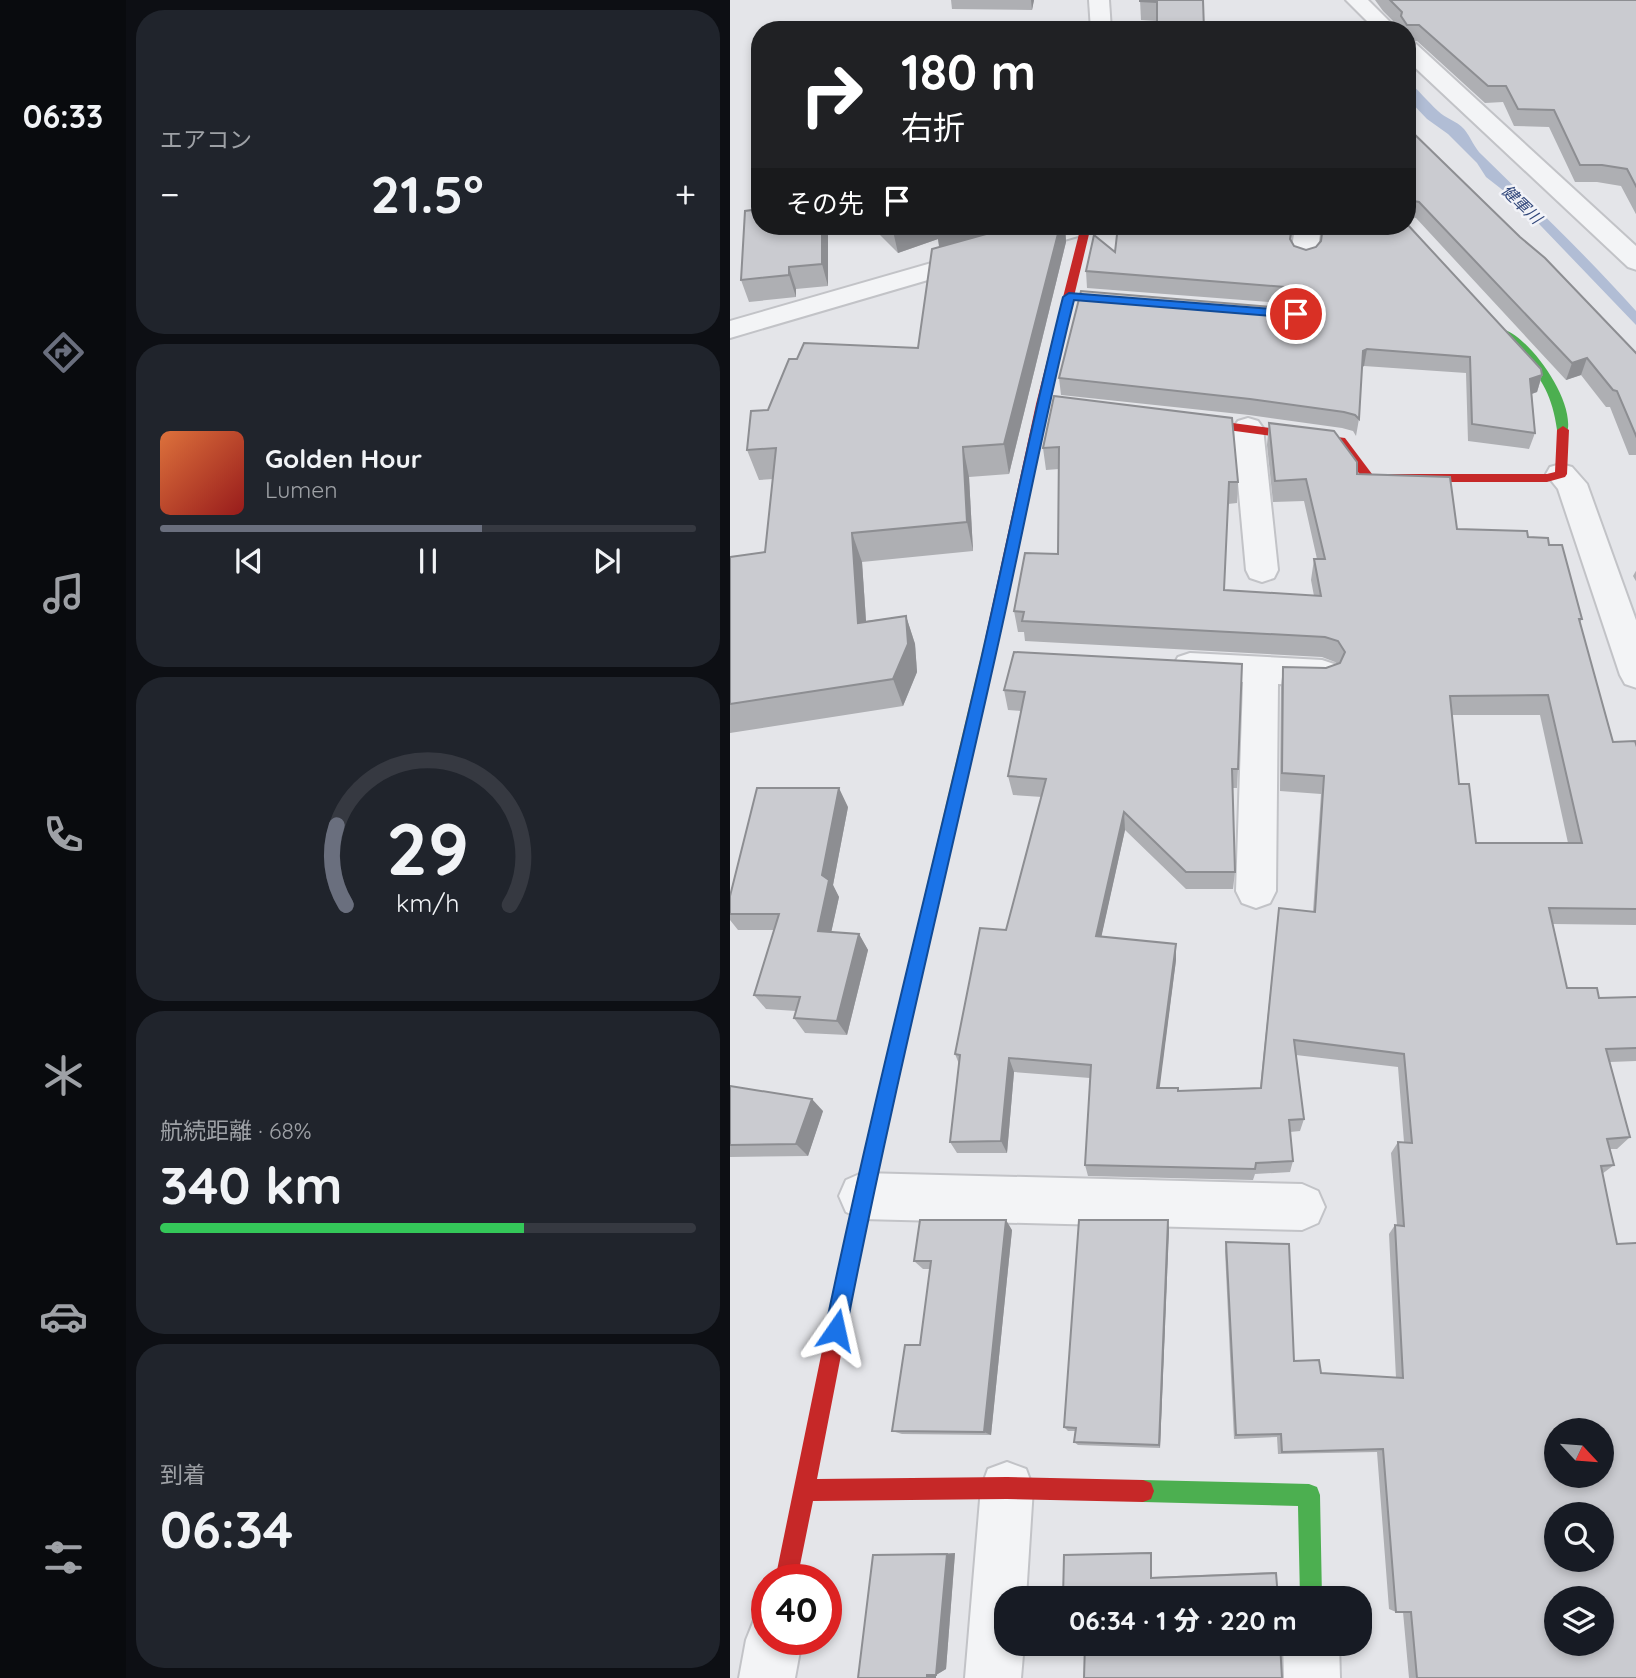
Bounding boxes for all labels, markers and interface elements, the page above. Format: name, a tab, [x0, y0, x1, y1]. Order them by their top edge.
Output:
text: 180 m	[901, 41, 1036, 102]
icon: right	[786, 49, 877, 140]
text: 06:33	[23, 96, 103, 136]
text: 右折	[901, 107, 965, 147]
text: エアコン	[160, 125, 252, 154]
text: 21.5°	[371, 161, 484, 226]
text: −	[160, 170, 180, 218]
text: +	[675, 170, 696, 218]
water label: 健軍川	[1498, 180, 1548, 229]
icon: arrive	[878, 182, 916, 220]
text: その先	[786, 187, 864, 220]
pin	[1266, 284, 1326, 344]
icon: arrive	[1277, 295, 1315, 333]
icon: directions	[39, 328, 88, 377]
text: Golden Hour	[265, 442, 422, 475]
text: Lumen	[265, 475, 338, 504]
icon: previous	[230, 542, 268, 580]
icon: pause	[409, 542, 447, 580]
icon: next	[588, 542, 626, 580]
icon: music	[39, 569, 88, 618]
text: 29	[387, 802, 469, 893]
icon: phone	[39, 810, 88, 859]
text: km/h	[396, 887, 460, 918]
icon: climate	[39, 1051, 88, 1100]
text: 航続距離 · 68%	[160, 1116, 312, 1145]
text: 340 km	[160, 1152, 343, 1217]
icon: car	[39, 1292, 88, 1341]
position arrow	[799, 1293, 873, 1367]
north arrow	[1544, 1418, 1614, 1488]
map controls	[1544, 1418, 1614, 1656]
text: 到着	[160, 1460, 206, 1489]
text: 06:34	[160, 1496, 293, 1561]
button: search	[1544, 1502, 1614, 1572]
icon: filters	[39, 1533, 88, 1582]
speed limit sign: 40	[751, 1564, 842, 1655]
button: layers	[1544, 1586, 1614, 1656]
text: 06:34 · 1 分 · 220 m	[1069, 1604, 1297, 1637]

